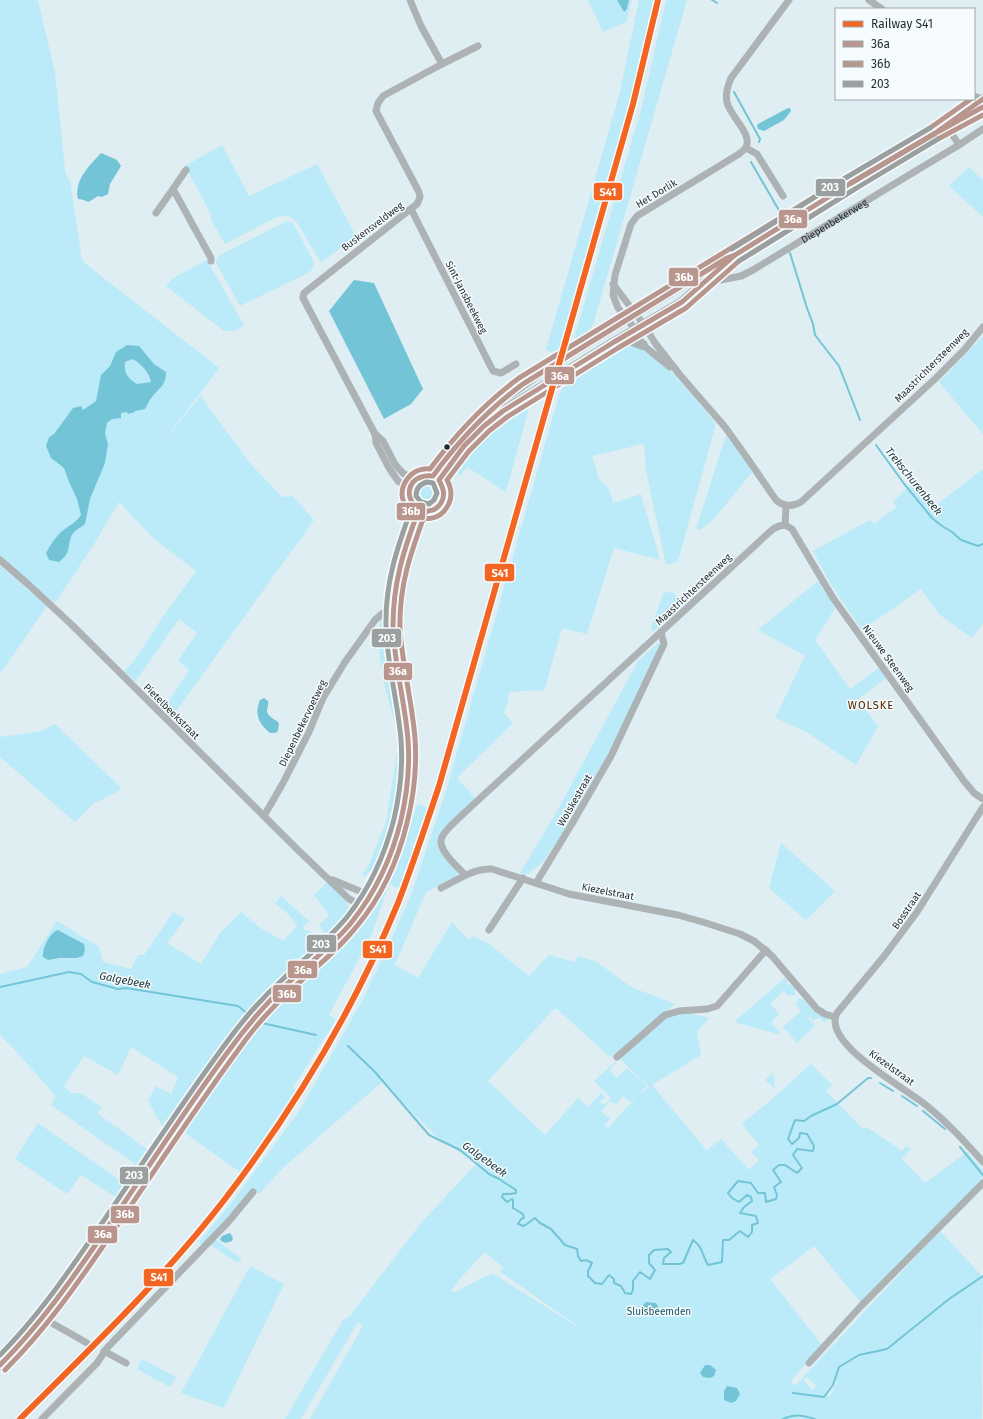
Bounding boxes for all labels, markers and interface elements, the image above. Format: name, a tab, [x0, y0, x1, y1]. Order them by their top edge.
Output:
legend	[835, 8, 975, 100]
text: Railway S41	[871, 17, 933, 31]
text: 36a	[871, 37, 890, 51]
text: 36b	[871, 57, 891, 71]
text: 203	[871, 77, 890, 91]
street label: Het Dorlik	[634, 177, 680, 211]
line badge: 203	[815, 178, 846, 197]
text: 203	[821, 181, 839, 194]
line badge: S41	[593, 182, 623, 201]
text: S41	[600, 186, 616, 199]
street label: Diepenbekerweg	[799, 196, 871, 246]
street label: Buskensveldweg	[339, 199, 407, 254]
line badge: 36a	[778, 209, 808, 229]
text: 36a	[783, 213, 802, 226]
street label: Sint-Jansbeekweg	[443, 259, 490, 337]
line badge: 36b	[668, 267, 699, 287]
text: 36b	[674, 271, 694, 284]
street label: Maastrichtersteenweg	[892, 326, 972, 405]
line badge: 36a	[544, 366, 575, 385]
text: 36a	[550, 370, 569, 383]
unlabelled marker	[442, 442, 452, 452]
water label: Trekschurenbeek	[882, 445, 945, 518]
line badge: 36b	[396, 502, 426, 521]
text: 36b	[401, 505, 421, 518]
street label: Maastrichtersteenweg	[653, 551, 735, 628]
line badge: S41	[484, 563, 515, 582]
text: S41	[492, 567, 508, 580]
street label: Nieuwe Steenweg	[860, 623, 917, 695]
line badge: 203	[371, 628, 402, 648]
text: 203	[378, 632, 396, 645]
line badge: 36a	[383, 662, 413, 681]
text: 36a	[388, 665, 407, 678]
street label: Diepenbekervoetweg	[277, 677, 330, 769]
street label: Pietelbeekstraat	[141, 681, 202, 742]
district label: WOLSKE	[848, 699, 894, 712]
street label: Wolskestraat	[555, 772, 595, 829]
street label: Kiezelstraat	[581, 881, 635, 903]
street label: Bosstraat	[890, 889, 924, 932]
line badge: 203	[306, 934, 337, 953]
text: 203	[312, 938, 330, 951]
line badge: S41	[362, 940, 393, 959]
text: S41	[370, 943, 386, 956]
line badge: 36a	[287, 960, 318, 979]
text: 36a	[293, 964, 312, 977]
water label: Galgebeek	[98, 969, 152, 992]
line badge: 36b	[272, 984, 302, 1003]
text: 36b	[277, 988, 297, 1001]
street label: Kiezelstraat	[866, 1047, 917, 1088]
water label: Galgebeek	[460, 1139, 510, 1180]
line badge: 203	[119, 1166, 149, 1185]
text: 203	[125, 1169, 143, 1182]
line badge: 36b	[110, 1205, 140, 1224]
text: 36b	[115, 1208, 135, 1221]
line badge: 36a	[87, 1225, 118, 1244]
text: 36a	[93, 1228, 112, 1241]
line badge: S41	[143, 1268, 174, 1287]
text: S41	[151, 1271, 167, 1284]
park label: Sluisbeemden	[627, 1306, 691, 1318]

